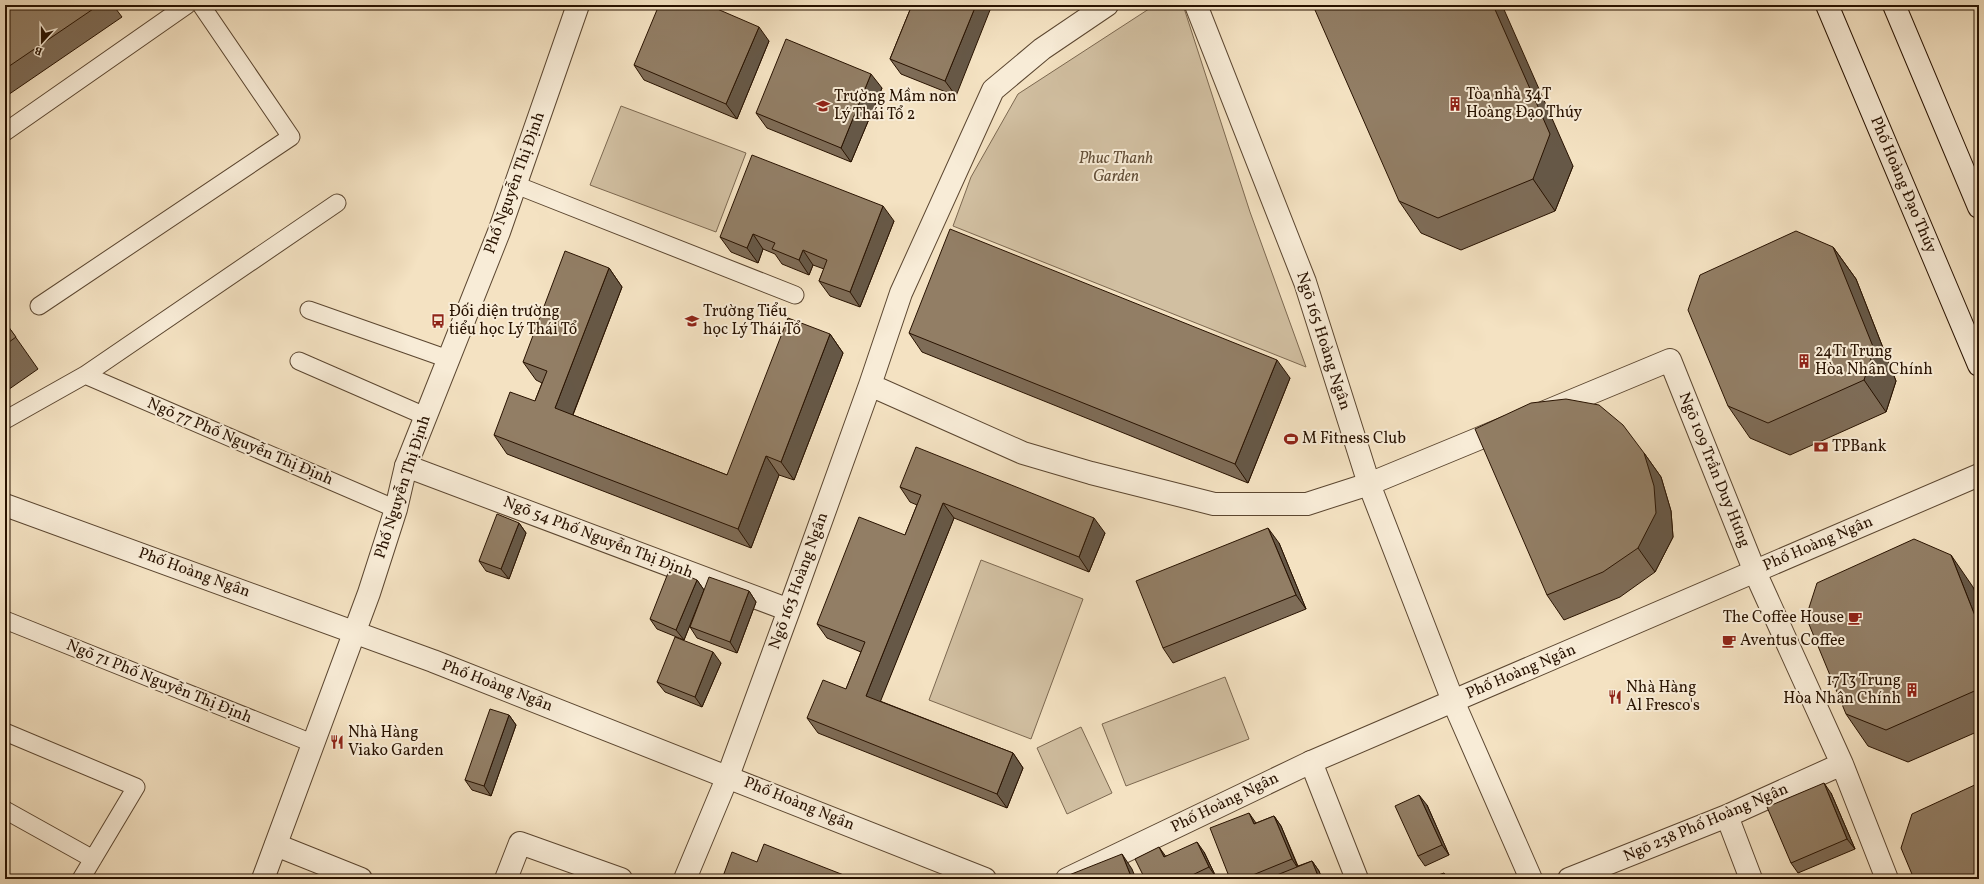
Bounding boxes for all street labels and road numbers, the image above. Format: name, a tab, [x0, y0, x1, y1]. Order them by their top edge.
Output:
street label: Phố Nguyễn Thị Định	[479, 109, 551, 257]
street label: Phố Hoàng Đạo Thúy	[1864, 113, 1942, 257]
street label: Ngõ 165 Hoàng Ngân	[1290, 269, 1356, 413]
street label: Ngõ 109 Trần Duy Hưng	[1673, 389, 1755, 551]
street label: Ngõ 77 Phố Nguyễn Thị Định	[144, 393, 336, 491]
street label: Phố Nguyễn Thị Định	[369, 412, 437, 562]
street label: Ngõ 54 Phố Nguyễn Thị Định	[500, 492, 696, 584]
street label: Ngõ 163 Hoàng Ngân	[764, 509, 834, 653]
street label: Phố Hoàng Ngân	[1760, 511, 1876, 577]
street label: Phố Hoàng Ngân	[135, 543, 253, 603]
street label: Ngõ 71 Phố Nguyễn Thị Định	[63, 635, 255, 729]
street label: Phố Hoàng Ngân	[1463, 639, 1579, 705]
street label: Phố Hoàng Ngân	[438, 655, 556, 717]
street label: Phố Hoàng Ngân	[1167, 767, 1283, 839]
street label: Phố Hoàng Ngân	[740, 772, 858, 836]
street label: Ngõ 238 Phố Hoàng Ngân	[1620, 778, 1792, 868]

